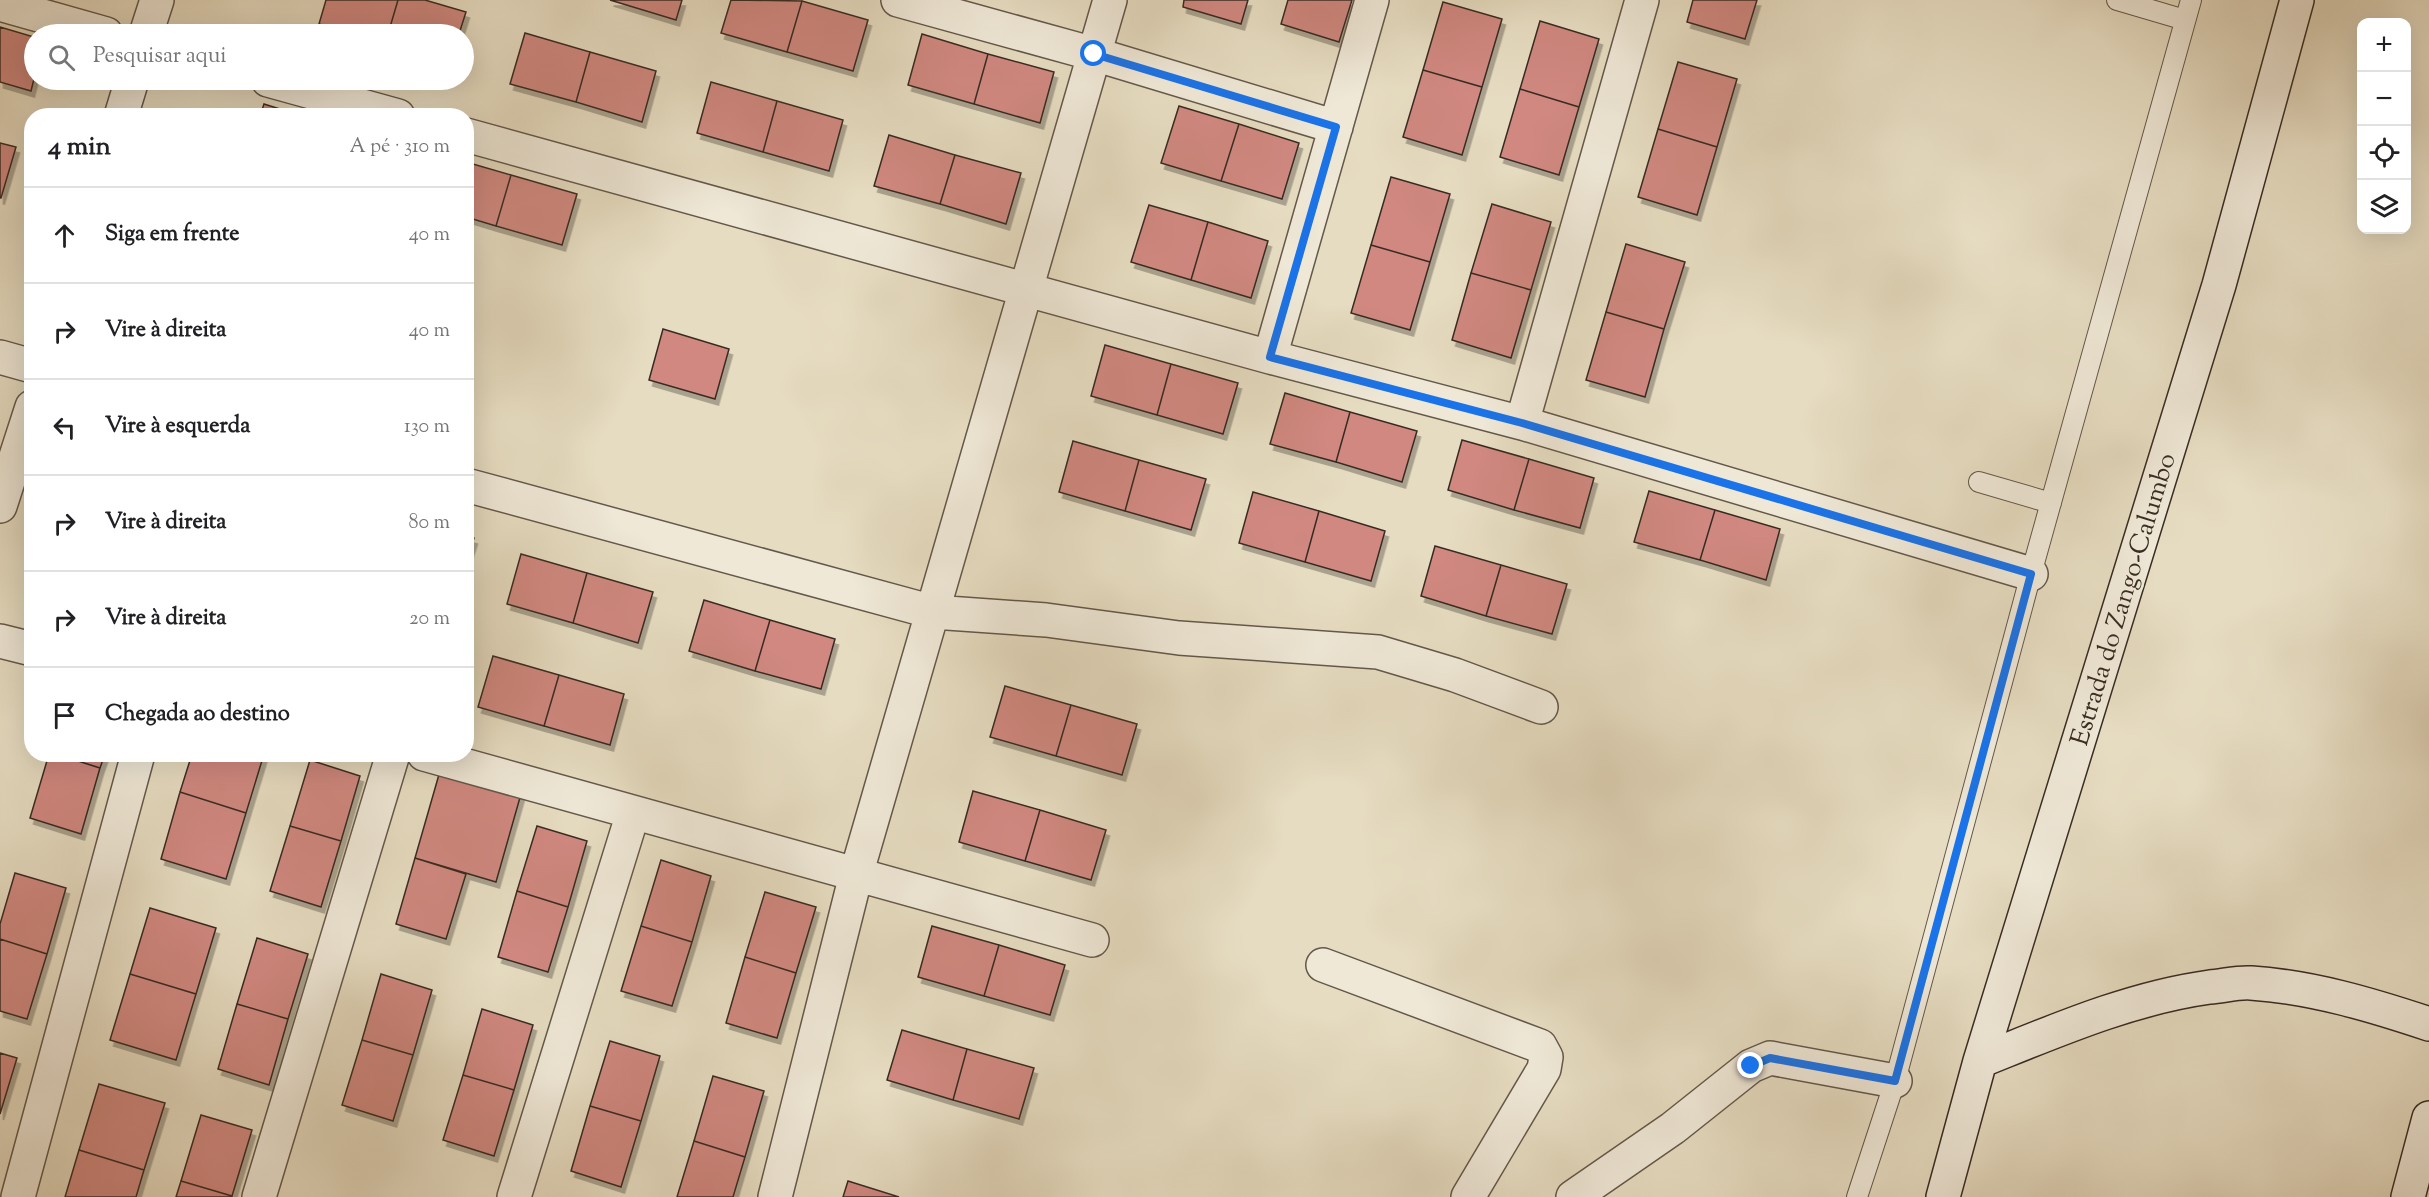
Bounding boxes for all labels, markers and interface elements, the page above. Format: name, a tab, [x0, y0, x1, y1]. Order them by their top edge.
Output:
map controls	[2357, 18, 2411, 234]
button: +	[2357, 18, 2411, 72]
search box	[24, 24, 474, 90]
route start	[1080, 40, 1106, 66]
icon: search	[45, 41, 78, 74]
text: Pesquisar aqui	[93, 41, 227, 73]
button: −	[2357, 72, 2411, 126]
button: locate	[2357, 126, 2411, 180]
text: 4 min	[48, 129, 111, 166]
text: A pé · 310 m	[349, 133, 450, 162]
button: layers	[2357, 180, 2411, 234]
icon: ahead	[48, 219, 81, 252]
text: Siga em frente	[105, 219, 240, 251]
text: 40 m	[409, 221, 450, 250]
icon: right	[48, 315, 81, 348]
text: Vire à direita	[105, 315, 227, 347]
text: 40 m	[409, 317, 450, 346]
icon: left	[48, 411, 81, 444]
text: Vire à esquerda	[105, 411, 250, 443]
text: 130 m	[404, 413, 450, 442]
street label: Estrada do Zango-Calumbo	[2062, 449, 2187, 751]
icon: right	[48, 507, 81, 540]
text: Vire à direita	[105, 507, 227, 539]
text: 80 m	[409, 509, 450, 538]
icon: right	[48, 603, 81, 636]
text: Vire à direita	[105, 603, 227, 635]
text: 20 m	[409, 605, 450, 634]
icon: arrive	[48, 699, 81, 732]
text: Chegada ao destino	[105, 699, 290, 731]
route end	[1737, 1052, 1763, 1078]

